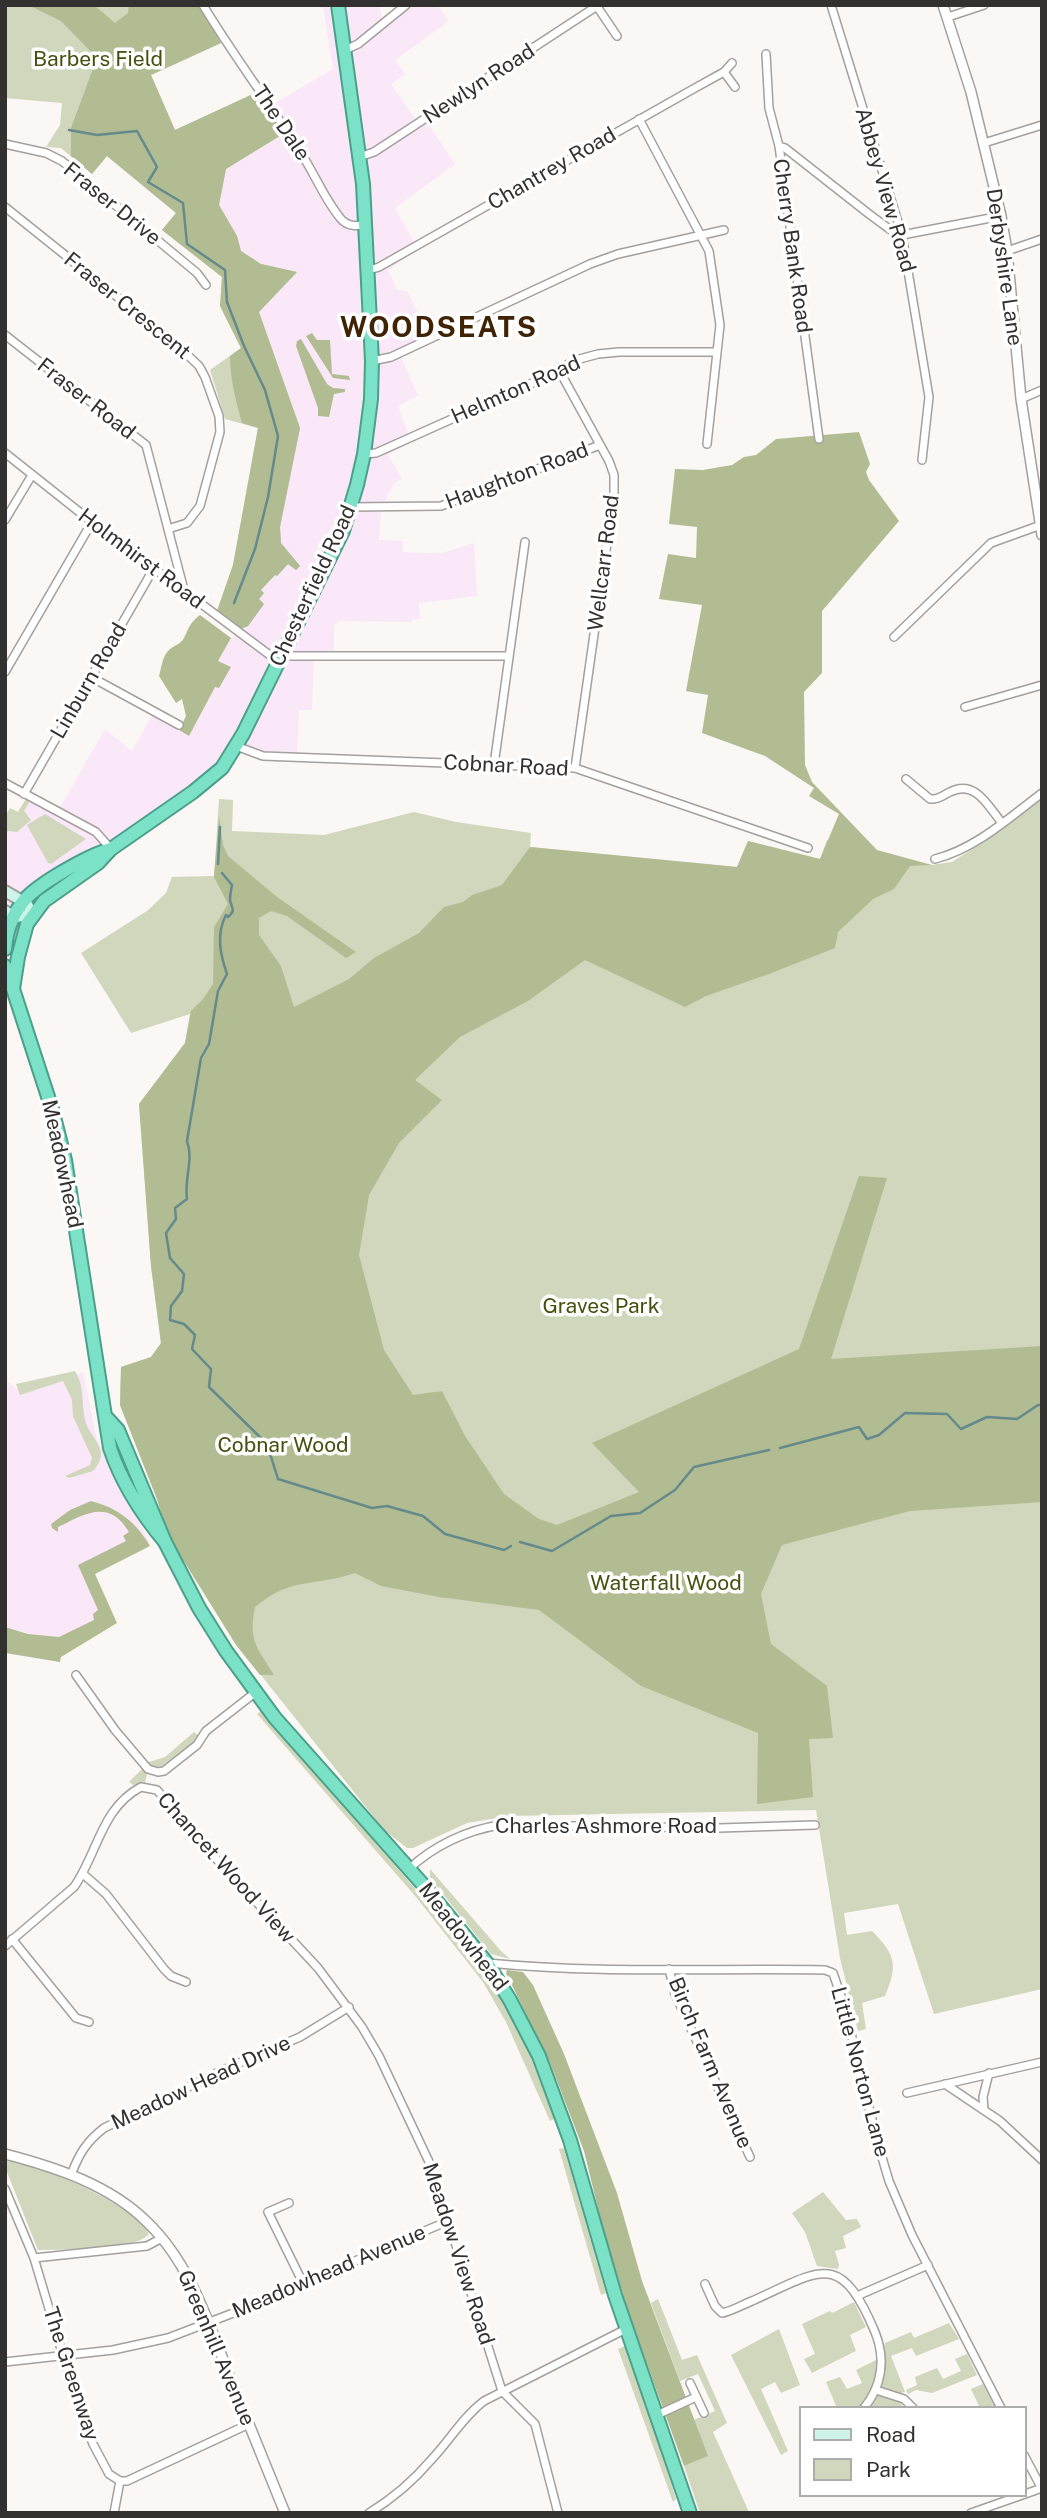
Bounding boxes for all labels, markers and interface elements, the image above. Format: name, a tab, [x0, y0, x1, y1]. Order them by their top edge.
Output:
street label: Newlyn Road	[418, 39, 540, 129]
park label: Barbers Field	[33, 47, 163, 73]
street label: The Dale	[247, 81, 315, 165]
street label: Abbey View Road	[849, 105, 921, 275]
street label: Chantrey Road	[483, 122, 621, 216]
street label: Fraser Drive	[58, 157, 166, 251]
street label: Cherry Bank Road	[767, 157, 817, 335]
street label: Derbyshire Lane	[980, 187, 1028, 347]
street label: Fraser Crescent	[59, 247, 195, 365]
district label: WOODSEATS	[341, 311, 537, 345]
street label: Helmton Road	[448, 350, 584, 430]
street label: Fraser Road	[32, 353, 140, 445]
street label: Haughton Road	[442, 437, 592, 515]
street label: Wellcarr Road	[583, 493, 625, 633]
street label: Chesterfield Road	[265, 501, 361, 671]
street label: Holmhirst Road	[73, 503, 209, 615]
street label: Linburn Road	[46, 619, 132, 743]
street label: Cobnar Road	[443, 750, 569, 782]
street label: Meadowhead	[36, 1098, 88, 1230]
park label: Graves Park	[542, 1294, 660, 1320]
park label: Cobnar Wood	[217, 1433, 349, 1459]
park label: Waterfall Wood	[590, 1571, 742, 1597]
street label: Chancet Wood View	[152, 1787, 300, 1949]
street label: Charles Ashmore Road	[495, 1814, 717, 1840]
street label: Meadowhead	[413, 1878, 513, 1996]
street label: Birch Farm Avenue	[663, 1974, 757, 2152]
street label: Little Norton Lane	[825, 1984, 895, 2160]
street label: Meadow Head Drive	[107, 2030, 295, 2136]
street label: Meadow View Road	[417, 2160, 499, 2348]
street label: Meadowhead Avenue	[228, 2220, 430, 2324]
street label: Greenhill Avenue	[172, 2266, 260, 2430]
street label: The Greenway	[38, 2304, 104, 2444]
legend	[799, 2406, 1026, 2497]
text: Road	[866, 2422, 916, 2447]
text: Park	[866, 2457, 911, 2482]

